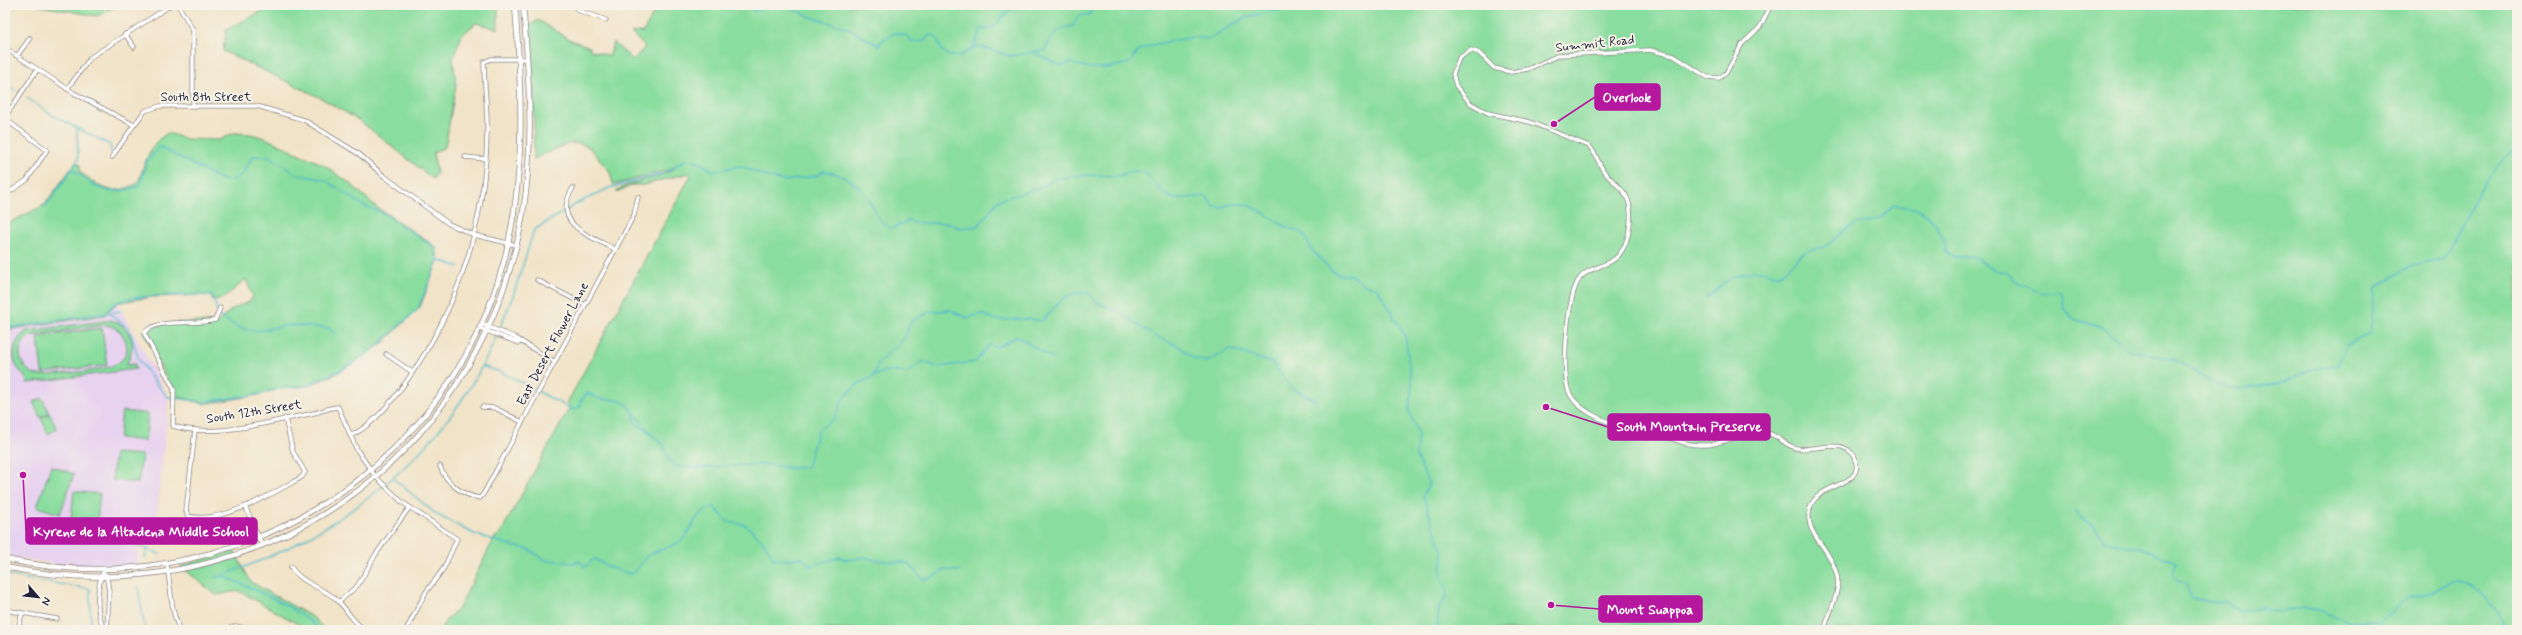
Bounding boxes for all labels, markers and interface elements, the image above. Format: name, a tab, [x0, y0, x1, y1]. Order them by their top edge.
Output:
street label: Summit Road	[1555, 31, 1635, 57]
callout: Overlook	[1595, 84, 1660, 110]
street label: South 8th Street	[161, 89, 252, 106]
text: Overlook	[1603, 89, 1651, 107]
street label: East Desert Flower Lane	[513, 279, 593, 409]
street label: South 12th Street	[205, 396, 303, 428]
callout: South Mountain Preserve	[1608, 414, 1770, 440]
text: South Mountain Preserve	[1616, 418, 1762, 436]
callout: Kyrene de la Altadena Middle School	[26, 518, 257, 544]
text: Kyrene de la Altadena Middle School	[33, 523, 249, 541]
north arrow	[18, 577, 58, 617]
text: N	[38, 595, 54, 608]
callout: Mount Suappoa	[1599, 596, 1702, 622]
text: Mount Suappoa	[1607, 601, 1693, 619]

